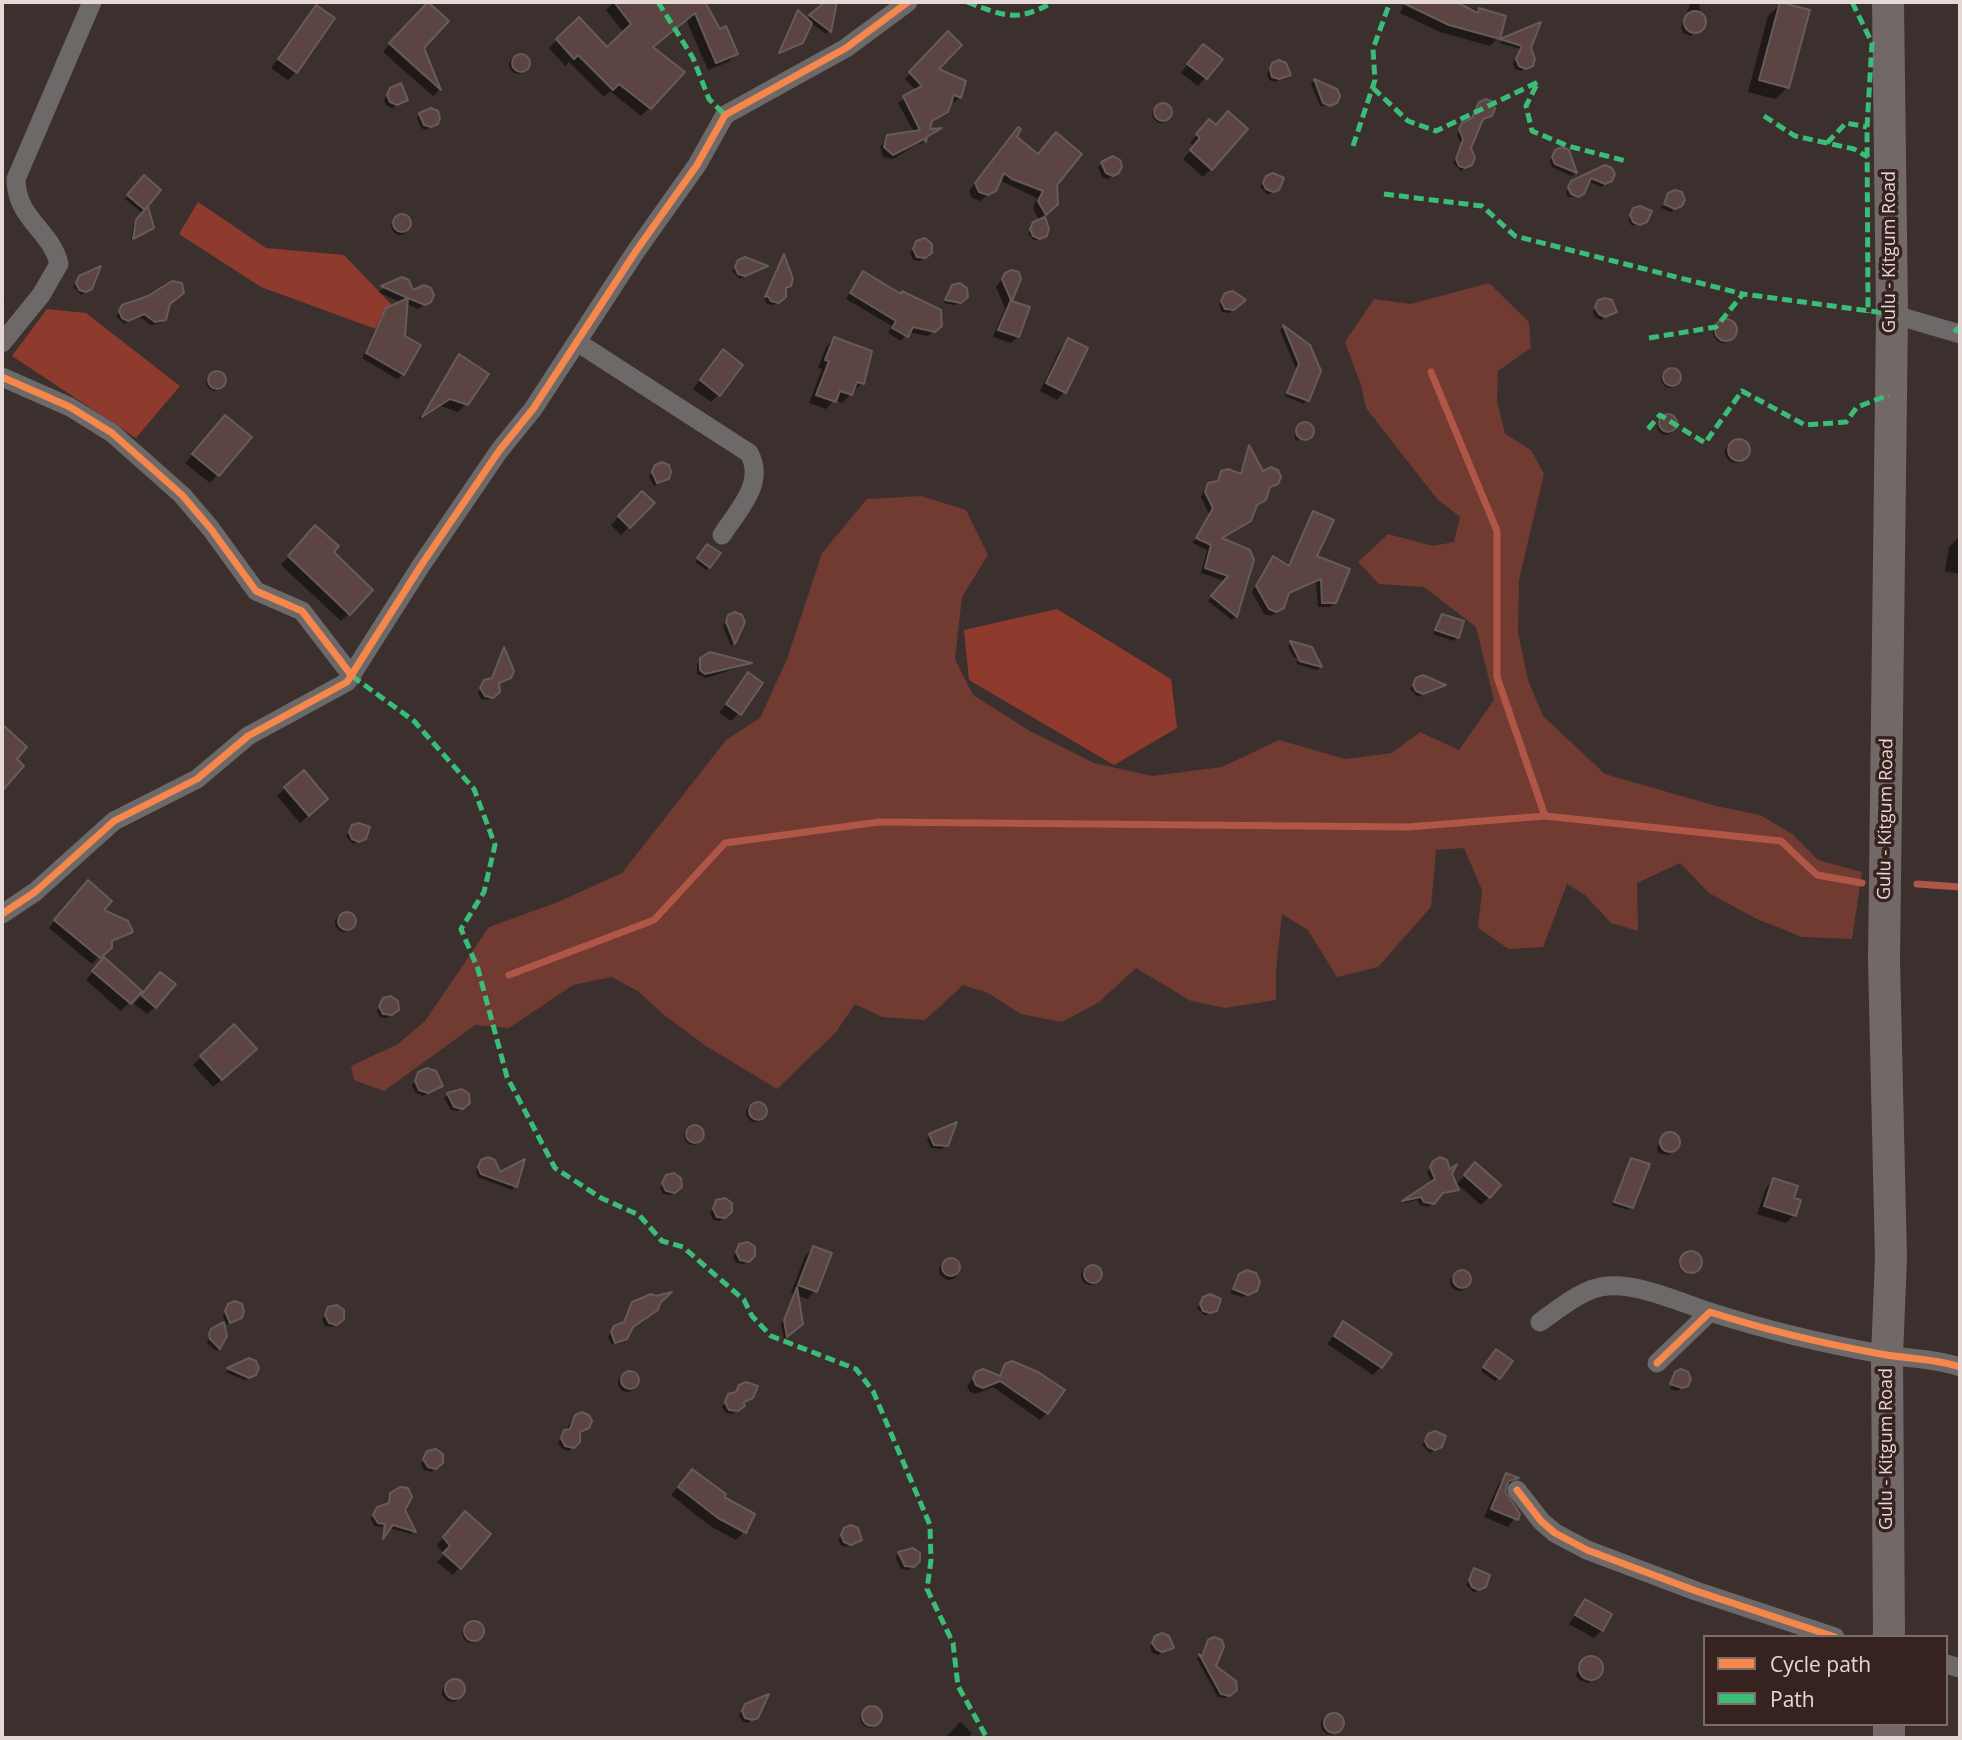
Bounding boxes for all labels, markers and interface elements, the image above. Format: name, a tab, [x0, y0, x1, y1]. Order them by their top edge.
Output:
street label: Gulu - Kitgum Road	[1879, 171, 1901, 333]
street label: Gulu - Kitgum Road	[1874, 738, 1898, 900]
street label: Gulu - Kitgum Road	[1876, 1368, 1898, 1530]
legend	[1703, 1635, 1948, 1726]
text: Cycle path	[1770, 1650, 1871, 1678]
text: Path	[1770, 1685, 1815, 1713]

